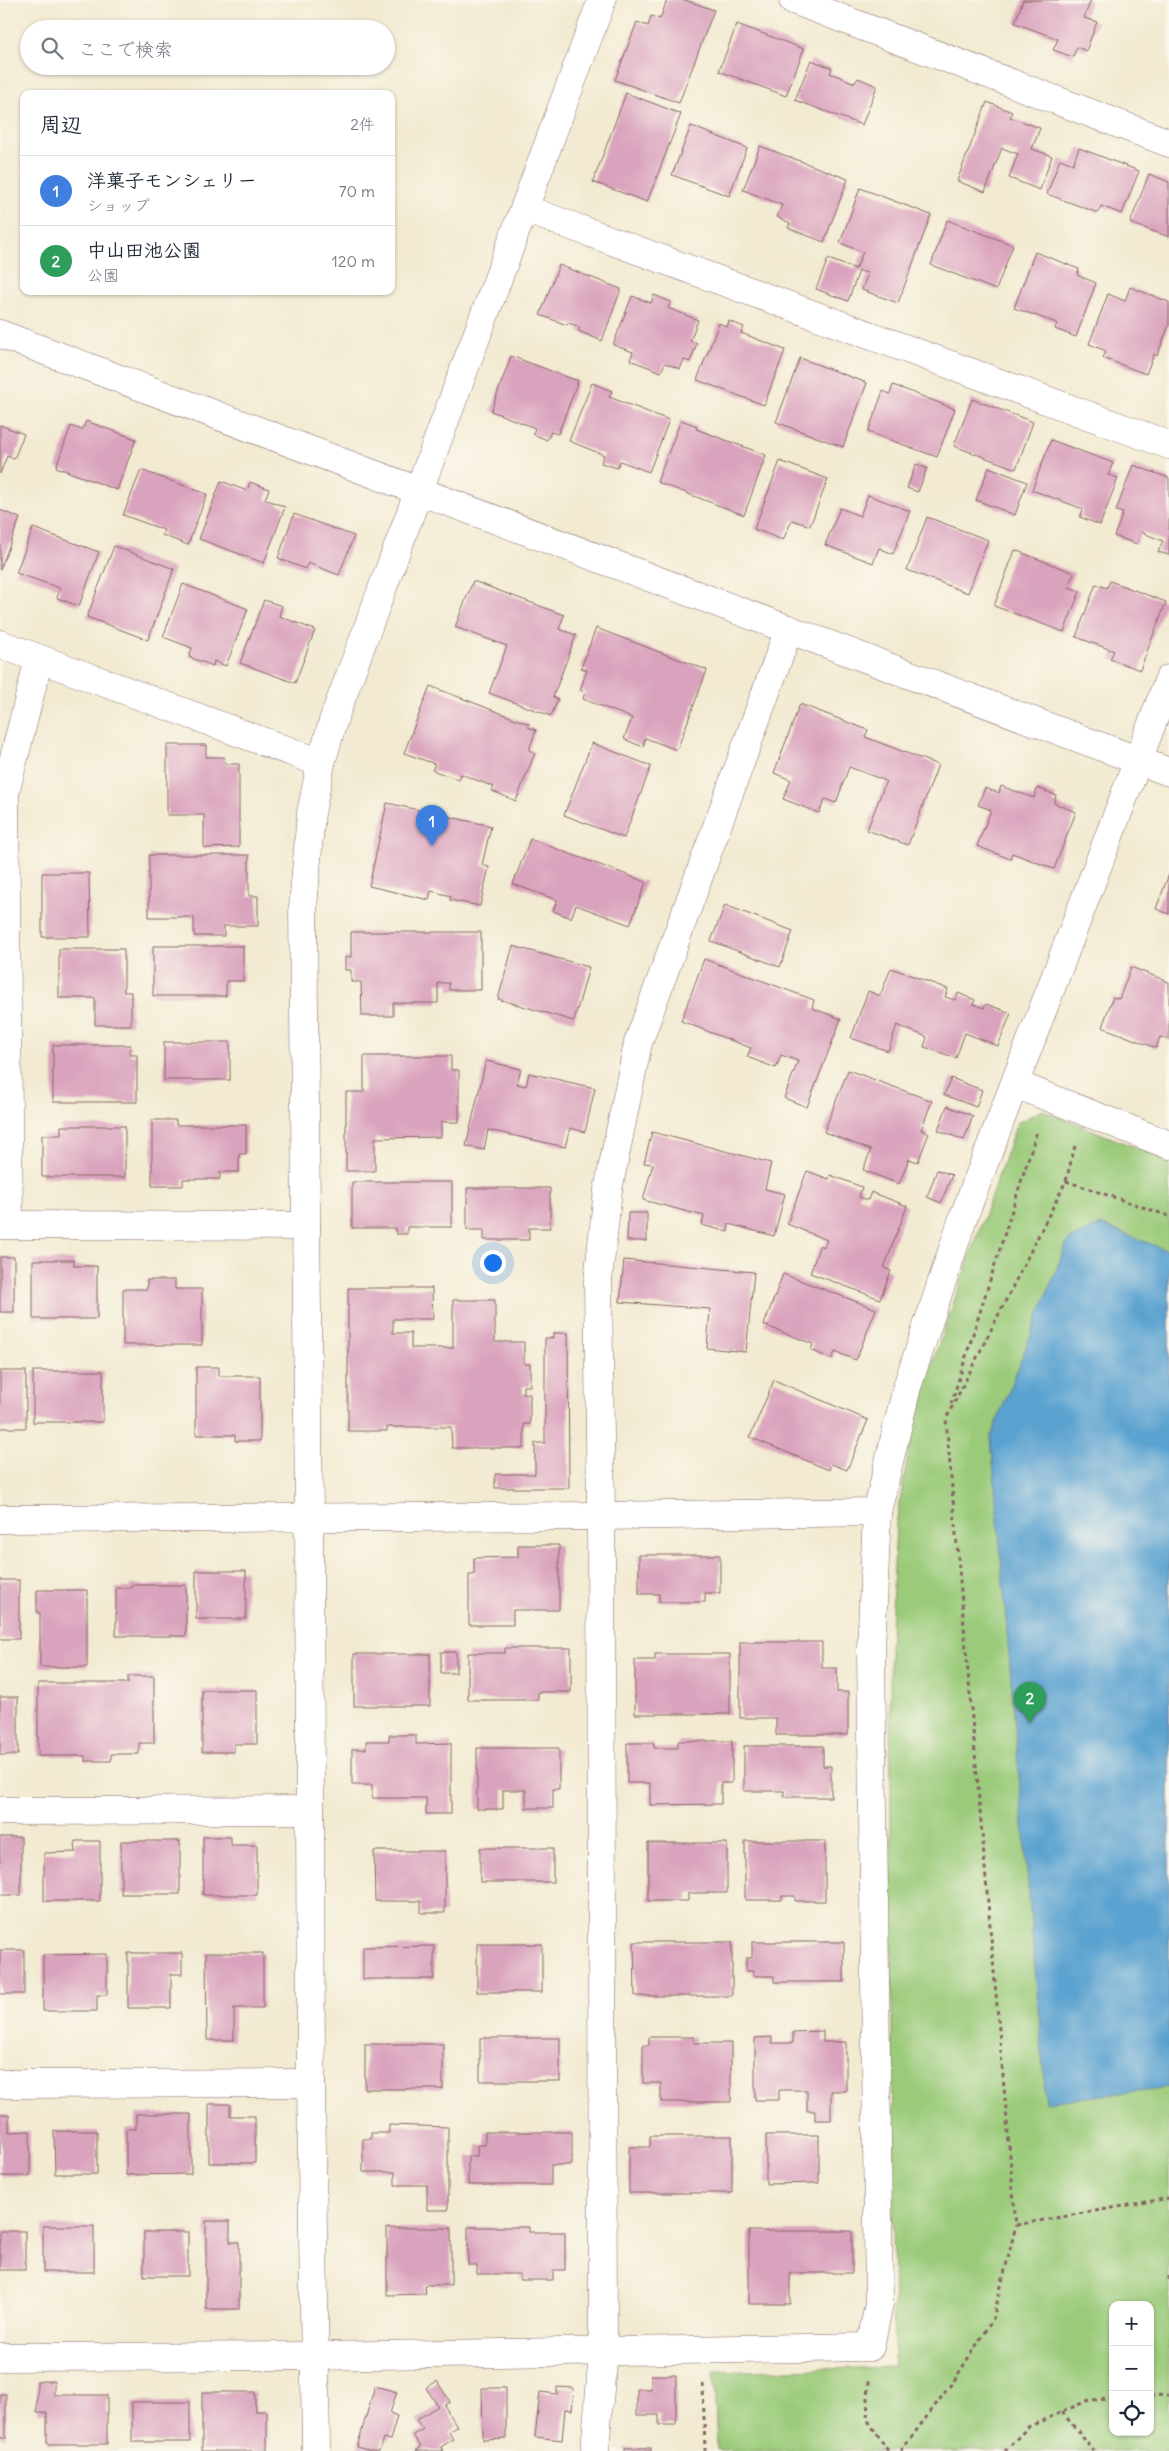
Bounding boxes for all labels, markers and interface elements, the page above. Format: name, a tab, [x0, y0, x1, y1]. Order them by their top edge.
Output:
search box	[20, 20, 395, 75]
icon: search	[38, 34, 66, 62]
text: ここで検索	[78, 37, 173, 61]
text: 周辺	[40, 111, 82, 138]
text: 2件	[350, 114, 375, 134]
text: 洋菓子モンシェリー	[87, 168, 256, 192]
text: 1	[53, 181, 59, 201]
text: 70 m	[339, 181, 375, 201]
text: ショップ	[87, 195, 150, 215]
text: 中山田池公園	[87, 238, 201, 262]
text: 2	[52, 251, 60, 271]
text: 120 m	[332, 251, 375, 271]
text: 公園	[87, 265, 119, 285]
pin: 1	[416, 805, 448, 846]
your location	[480, 1250, 506, 1276]
pin: 2	[1014, 1682, 1046, 1723]
map controls	[1109, 2301, 1154, 2436]
button: +	[1109, 2301, 1154, 2346]
button: −	[1109, 2346, 1154, 2391]
button: locate	[1109, 2391, 1154, 2436]

